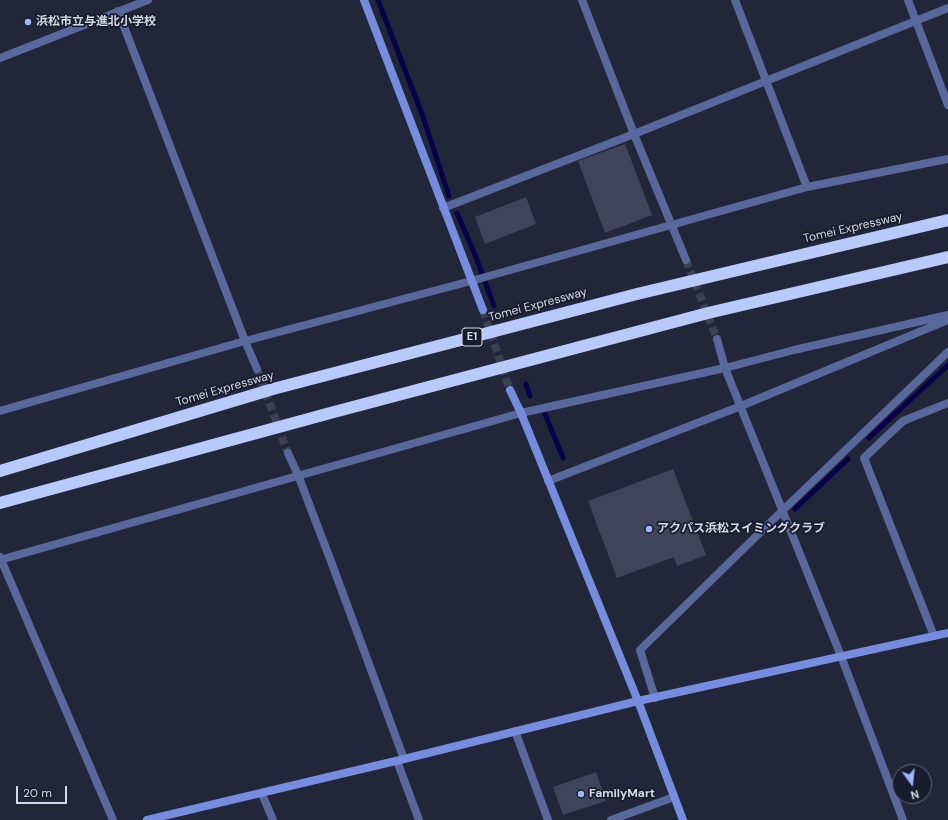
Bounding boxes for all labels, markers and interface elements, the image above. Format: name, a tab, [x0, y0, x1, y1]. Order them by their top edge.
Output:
place label: 浜松市立与進北小学校	[36, 15, 156, 29]
marker: 浜松市立与進北小学校	[23, 17, 33, 27]
street label: Tomei Expressway	[802, 210, 904, 246]
street label: Tomei Expressway	[487, 285, 589, 325]
road number: E1	[462, 328, 482, 346]
street label: Tomei Expressway	[174, 368, 276, 410]
place label: アクパス浜松スイミングクラブ	[657, 522, 825, 536]
marker: アクパス浜松スイミングクラブ	[644, 524, 654, 534]
north arrow	[892, 764, 932, 804]
scale bar	[18, 778, 69, 804]
text: 20 m	[23, 785, 52, 801]
place label: FamilyMart	[589, 787, 655, 801]
text: N	[909, 787, 921, 802]
marker: FamilyMart	[576, 789, 586, 799]

